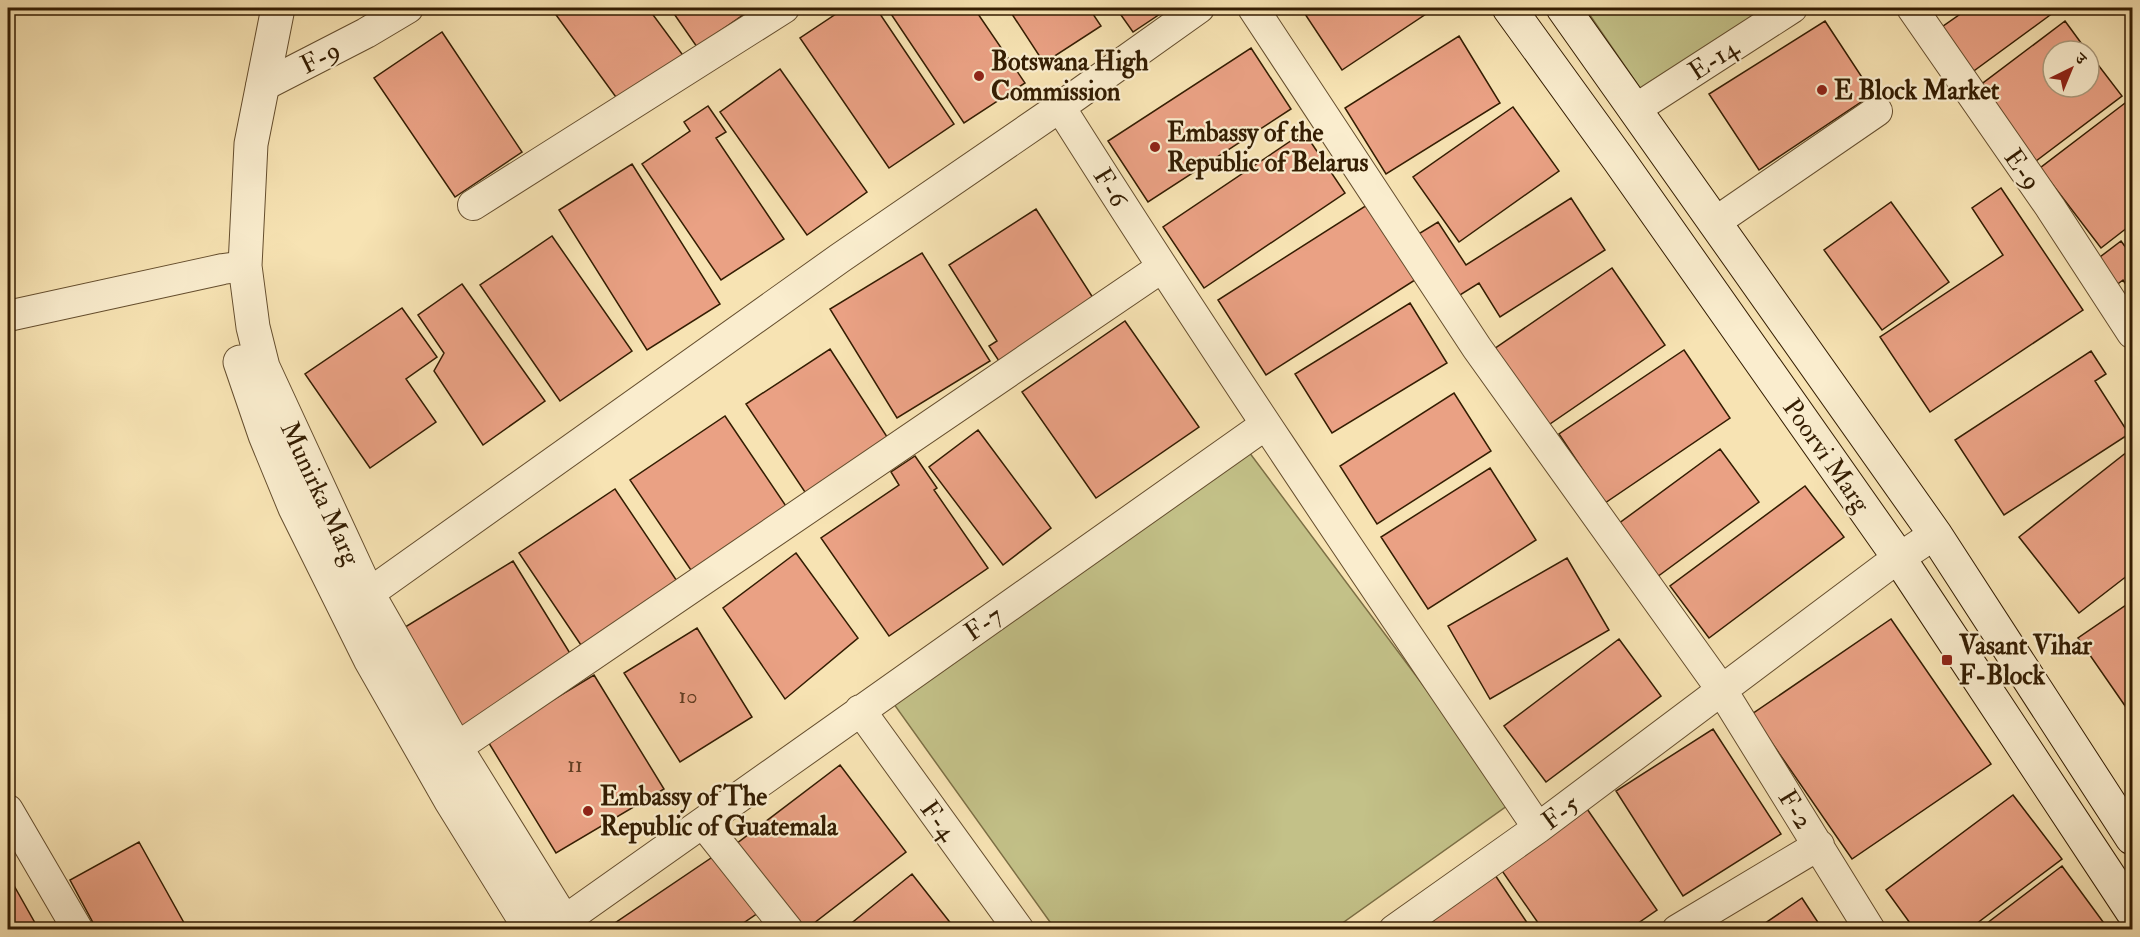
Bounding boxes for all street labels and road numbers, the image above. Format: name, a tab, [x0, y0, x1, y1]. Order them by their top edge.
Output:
street label: E-14	[1683, 31, 1745, 88]
street label: F-9	[295, 34, 346, 81]
street label: E-9	[1997, 143, 2048, 196]
street label: F-6	[1086, 162, 1135, 215]
street label: Poorvi Marg	[1775, 393, 1878, 519]
street label: Munirka Marg	[273, 417, 368, 571]
street label: F-7	[958, 599, 1009, 648]
street label: F-2	[1771, 784, 1819, 835]
street label: F-5	[1536, 788, 1586, 837]
street label: F-4	[913, 794, 964, 848]

